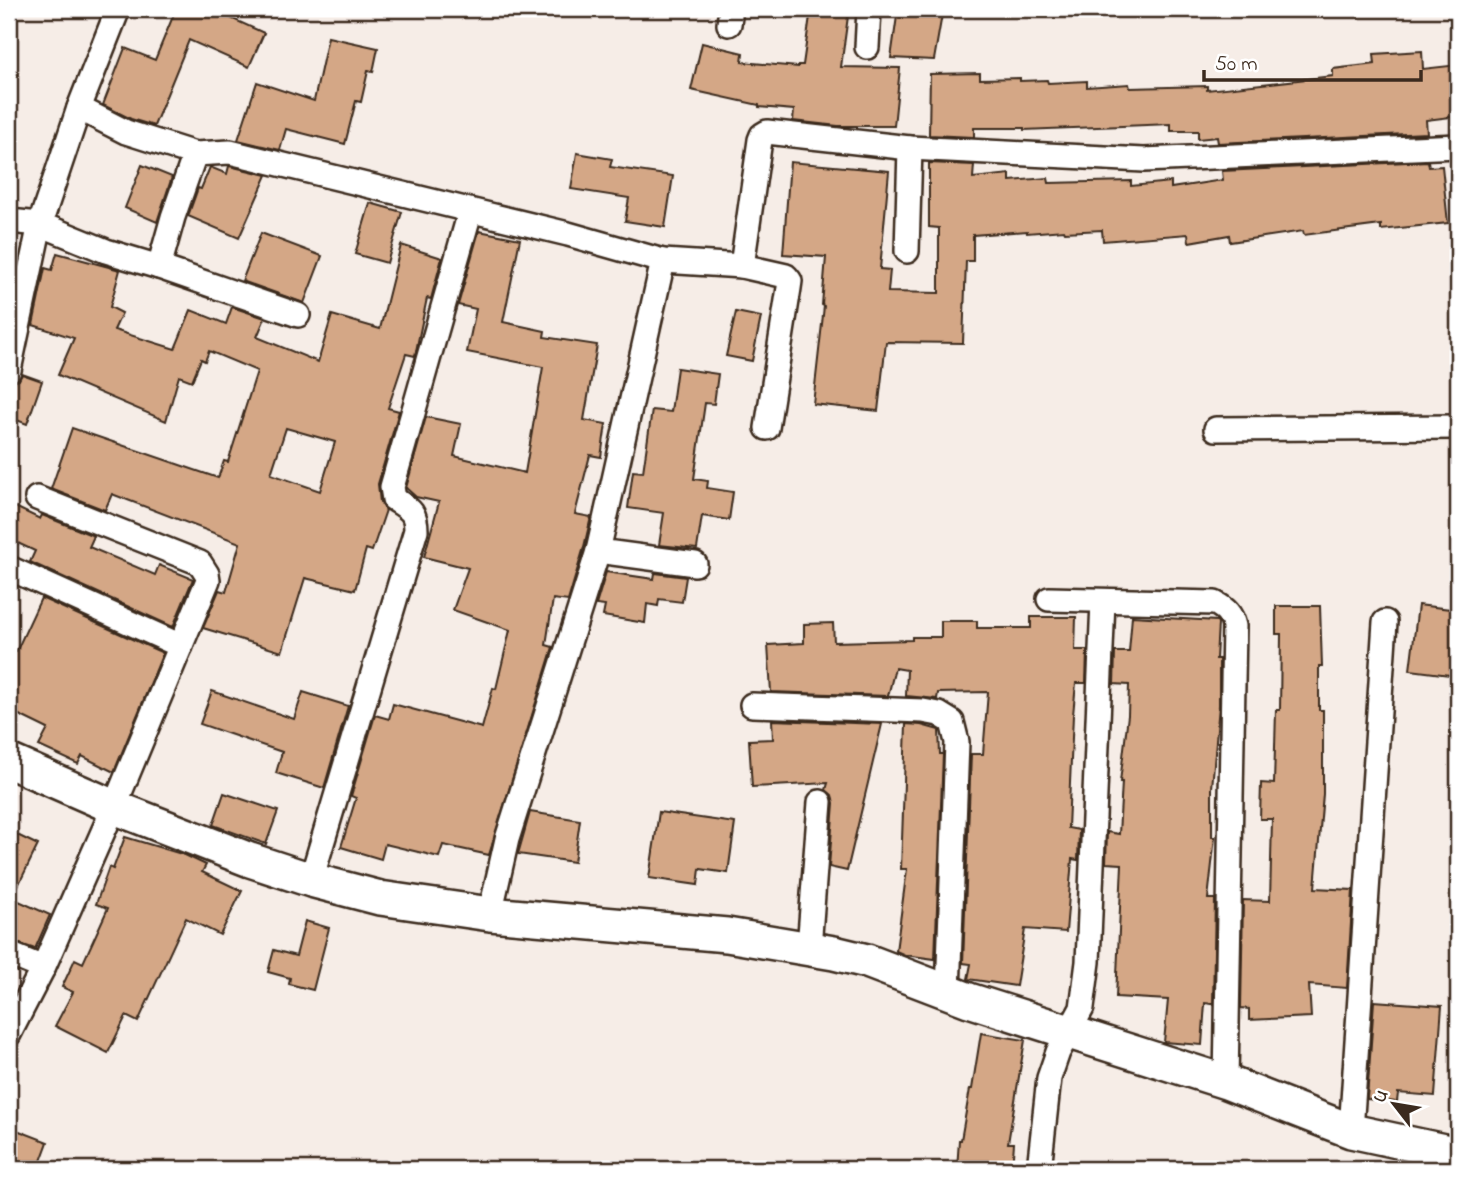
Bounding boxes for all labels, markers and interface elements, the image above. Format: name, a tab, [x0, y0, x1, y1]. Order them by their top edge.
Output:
scale bar	[1204, 38, 1422, 82]
text: 50 m	[1215, 50, 1258, 80]
north arrow	[1358, 1070, 1428, 1140]
text: U	[1367, 1084, 1396, 1109]

